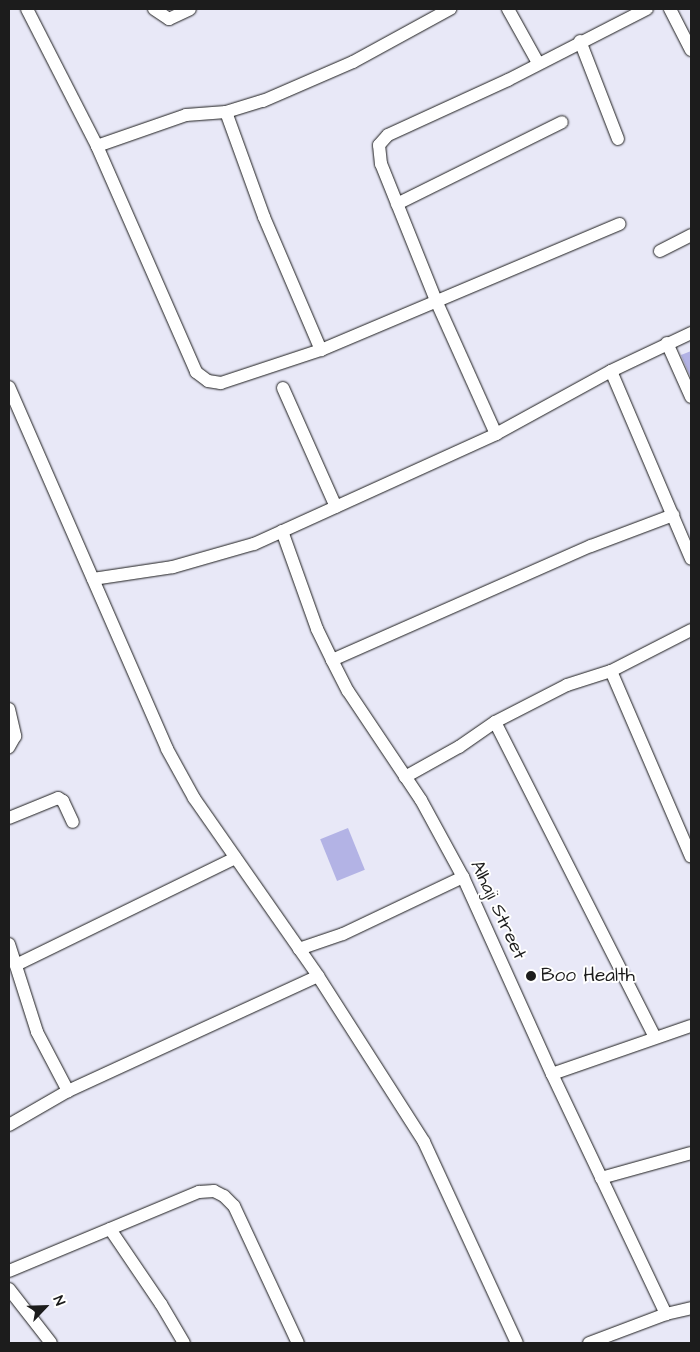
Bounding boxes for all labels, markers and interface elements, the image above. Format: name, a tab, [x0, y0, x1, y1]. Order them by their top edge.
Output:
street label: Alhaji Street	[465, 857, 531, 963]
place label: Boo Health	[541, 965, 635, 987]
marker: Boo Health	[525, 970, 537, 982]
north arrow	[20, 1282, 70, 1332]
text: N	[48, 1293, 70, 1309]

